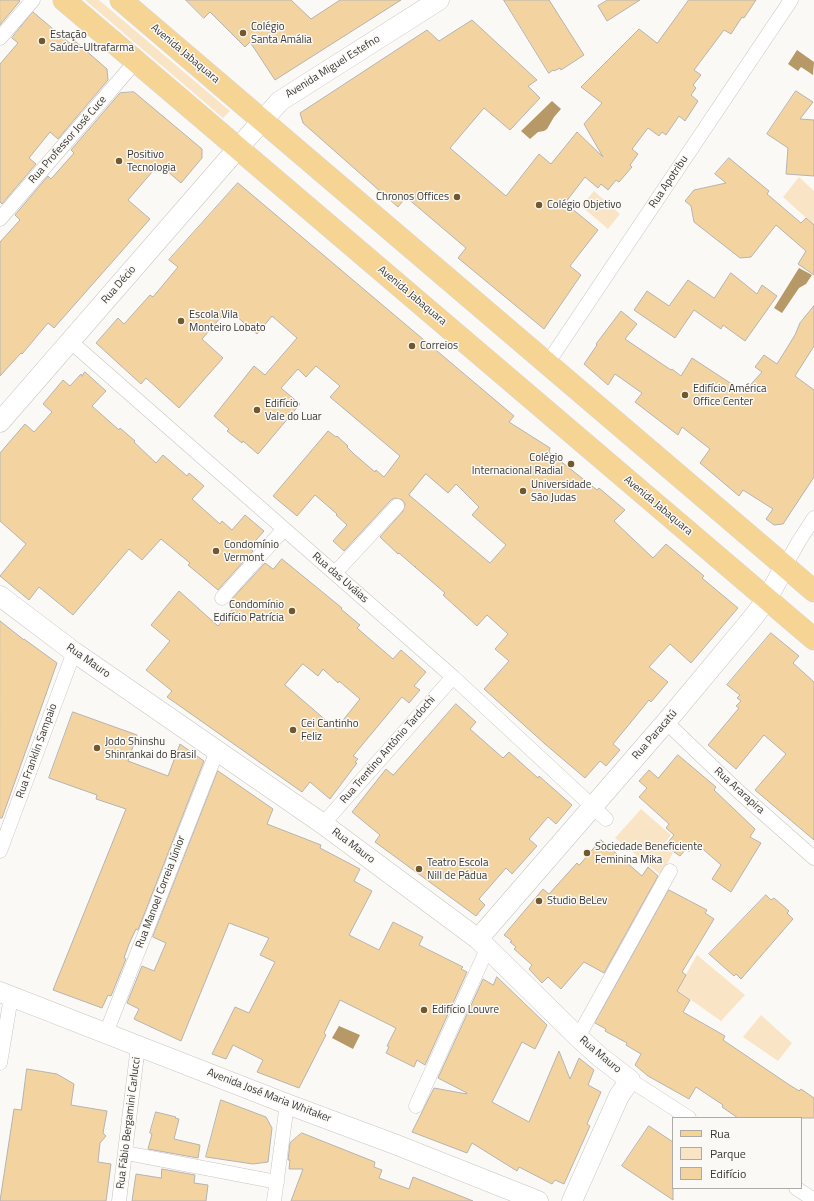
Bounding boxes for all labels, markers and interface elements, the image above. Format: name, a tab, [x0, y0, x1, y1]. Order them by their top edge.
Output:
place label: Colégio Santa Amália	[251, 20, 312, 46]
street label: Avenida Jabaquara	[148, 21, 222, 87]
place label: Estação Saúde-Ultrafarma	[50, 28, 134, 54]
marker: Colégio Santa Amália	[238, 28, 248, 38]
street label: Avenida Miguel Estefno	[283, 33, 383, 101]
marker: Estação Saúde-Ultrafarma	[37, 36, 47, 46]
street label: Rua Professor José Cuce	[26, 93, 110, 187]
place label: Positivo Tecnologia	[127, 148, 176, 174]
street label: Rua Apotribu	[647, 153, 691, 211]
marker: Positivo Tecnologia	[114, 156, 124, 166]
place label: Chronos Offices	[376, 190, 449, 204]
marker: Chronos Offices	[452, 192, 462, 202]
place label: Colégio Objetivo	[547, 198, 621, 212]
marker: Colégio Objetivo	[534, 200, 544, 210]
street label: Rua Décio	[99, 263, 139, 307]
street label: Avenida Jabaquara	[375, 263, 449, 329]
place label: Escola Vila Monteiro Lobato	[189, 308, 266, 334]
marker: Escola Vila Monteiro Lobato	[176, 316, 186, 326]
place label: Correios	[420, 339, 458, 353]
marker: Correios	[407, 341, 417, 351]
place label: Edifício América Office Center	[693, 382, 767, 408]
marker: Edifício América Office Center	[680, 390, 690, 400]
place label: Edifício Vale do Luar	[265, 397, 322, 423]
marker: Edifício Vale do Luar	[252, 405, 262, 415]
place label: Colégio Internacional Radial	[472, 451, 563, 477]
marker: Colégio Internacional Radial	[566, 459, 576, 469]
street label: Avenida Jabaquara	[621, 473, 695, 539]
place label: Universidade São Judas	[531, 478, 591, 504]
marker: Universidade São Judas	[518, 486, 528, 496]
place label: Condomínio Vermont	[224, 538, 279, 564]
marker: Condomínio Vermont	[211, 546, 221, 556]
street label: Rua das Uváias	[309, 550, 371, 606]
place label: Condomínio Edifício Patrícia	[214, 598, 284, 624]
marker: Condomínio Edifício Patrícia	[287, 606, 297, 616]
street label: Rua Mauro	[63, 641, 113, 681]
street label: Rua Trentino Antônio Tardochi	[338, 694, 438, 806]
street label: Rua Franklin Sampaio	[14, 702, 60, 800]
street label: Rua Paracatú	[630, 707, 680, 763]
place label: Cei Cantinho Feliz	[301, 717, 359, 743]
marker: Cei Cantinho Feliz	[288, 725, 298, 735]
place label: Jodo Shinshu Shinrankai do Brasil	[105, 735, 196, 761]
marker: Jodo Shinshu Shinrankai do Brasil	[92, 743, 102, 753]
street label: Rua Ararapira	[711, 765, 767, 817]
street label: Rua Mauro	[329, 825, 377, 867]
street label: Rua Manoel Correia Júnior	[133, 834, 189, 950]
place label: Sociedade Beneficiente Feminina Mika	[595, 840, 703, 866]
marker: Sociedade Beneficiente Feminina Mika	[582, 848, 592, 858]
place label: Teatro Escola Nill de Pádua	[427, 856, 488, 882]
marker: Teatro Escola Nill de Pádua	[414, 864, 424, 874]
place label: Studio BeLev	[547, 894, 607, 908]
marker: Studio BeLev	[534, 896, 544, 906]
place label: Edifício Louvre	[432, 1003, 499, 1017]
marker: Edifício Louvre	[419, 1005, 429, 1015]
street label: Rua Mauro	[576, 1034, 624, 1076]
street label: Rua Fábio Bergamini Carlucci	[114, 1056, 144, 1190]
street label: Avenida José Maria Whitaker	[205, 1066, 333, 1126]
legend	[672, 1117, 802, 1189]
text: Rua	[710, 1124, 730, 1143]
text: Parque	[710, 1144, 746, 1163]
text: Edifício	[710, 1164, 746, 1183]

